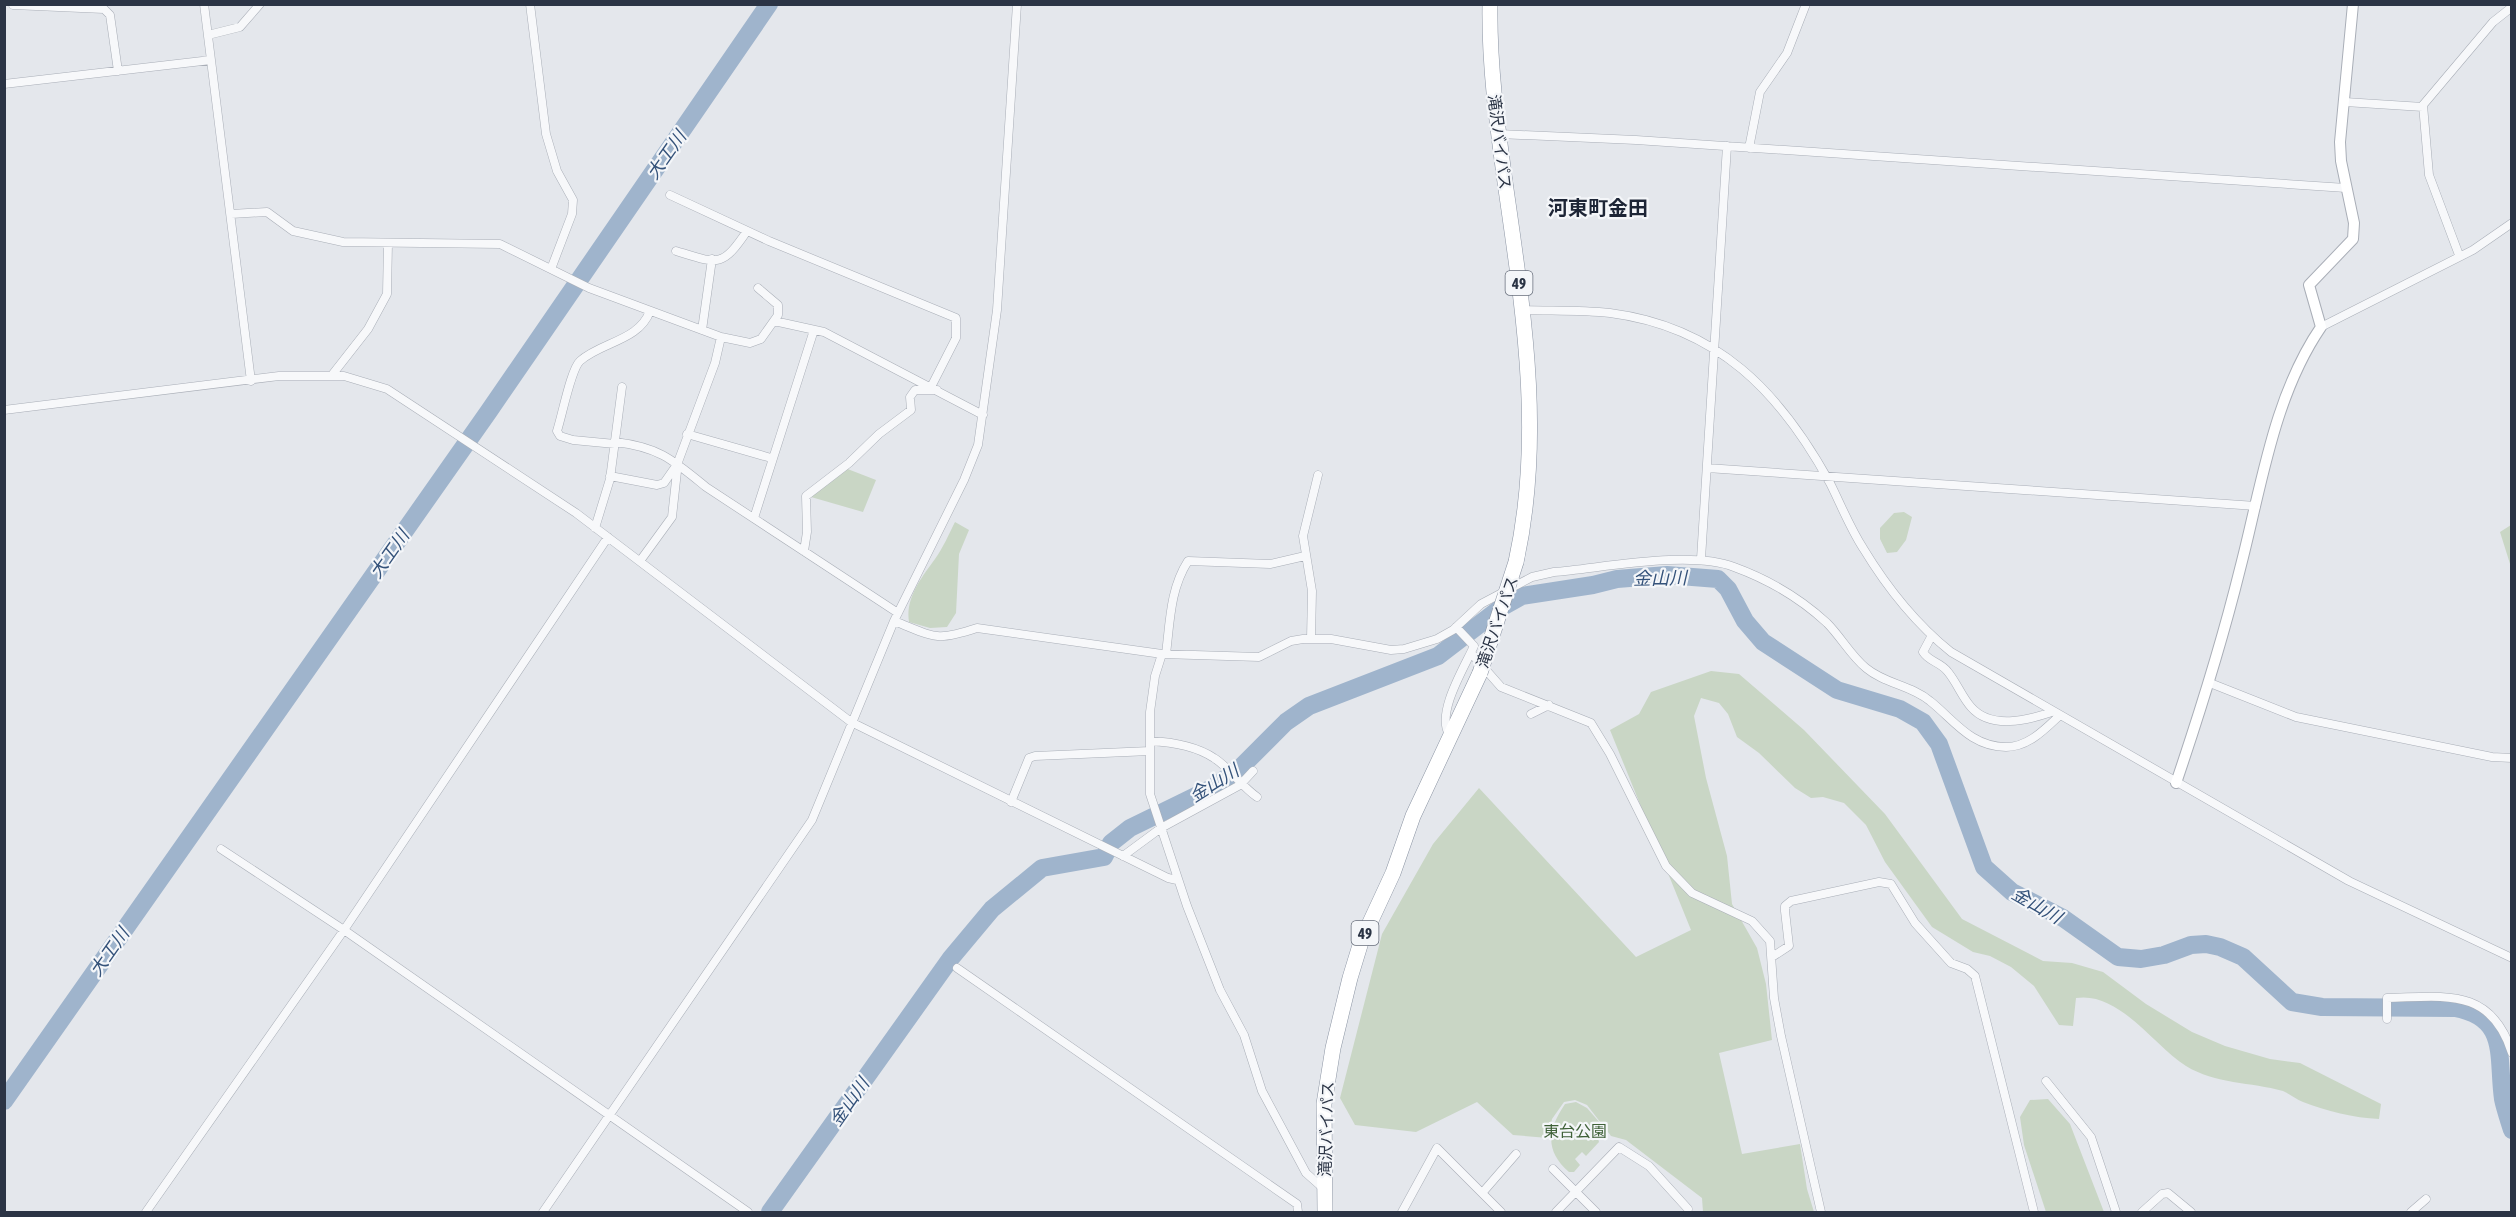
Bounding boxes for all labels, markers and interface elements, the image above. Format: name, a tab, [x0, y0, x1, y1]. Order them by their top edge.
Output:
street label: 滝沢バイパス	[1485, 93, 1515, 191]
water label: 大工川	[642, 125, 691, 183]
district label: 河東町金田	[1548, 196, 1648, 219]
road number: 49	[1506, 271, 1532, 295]
water label: 大工川	[365, 524, 414, 582]
water label: 金山川	[1633, 567, 1689, 589]
street label: 滝沢バイパス	[1473, 574, 1521, 670]
water label: 金山川	[1186, 759, 1244, 806]
water label: 金山川	[2008, 882, 2067, 929]
road number: 49	[1352, 921, 1378, 945]
water label: 大工川	[85, 922, 134, 980]
water label: 金山川	[825, 1072, 874, 1130]
street label: 滝沢バイパス	[1315, 1081, 1337, 1177]
park label: 東台公園	[1543, 1122, 1607, 1140]

